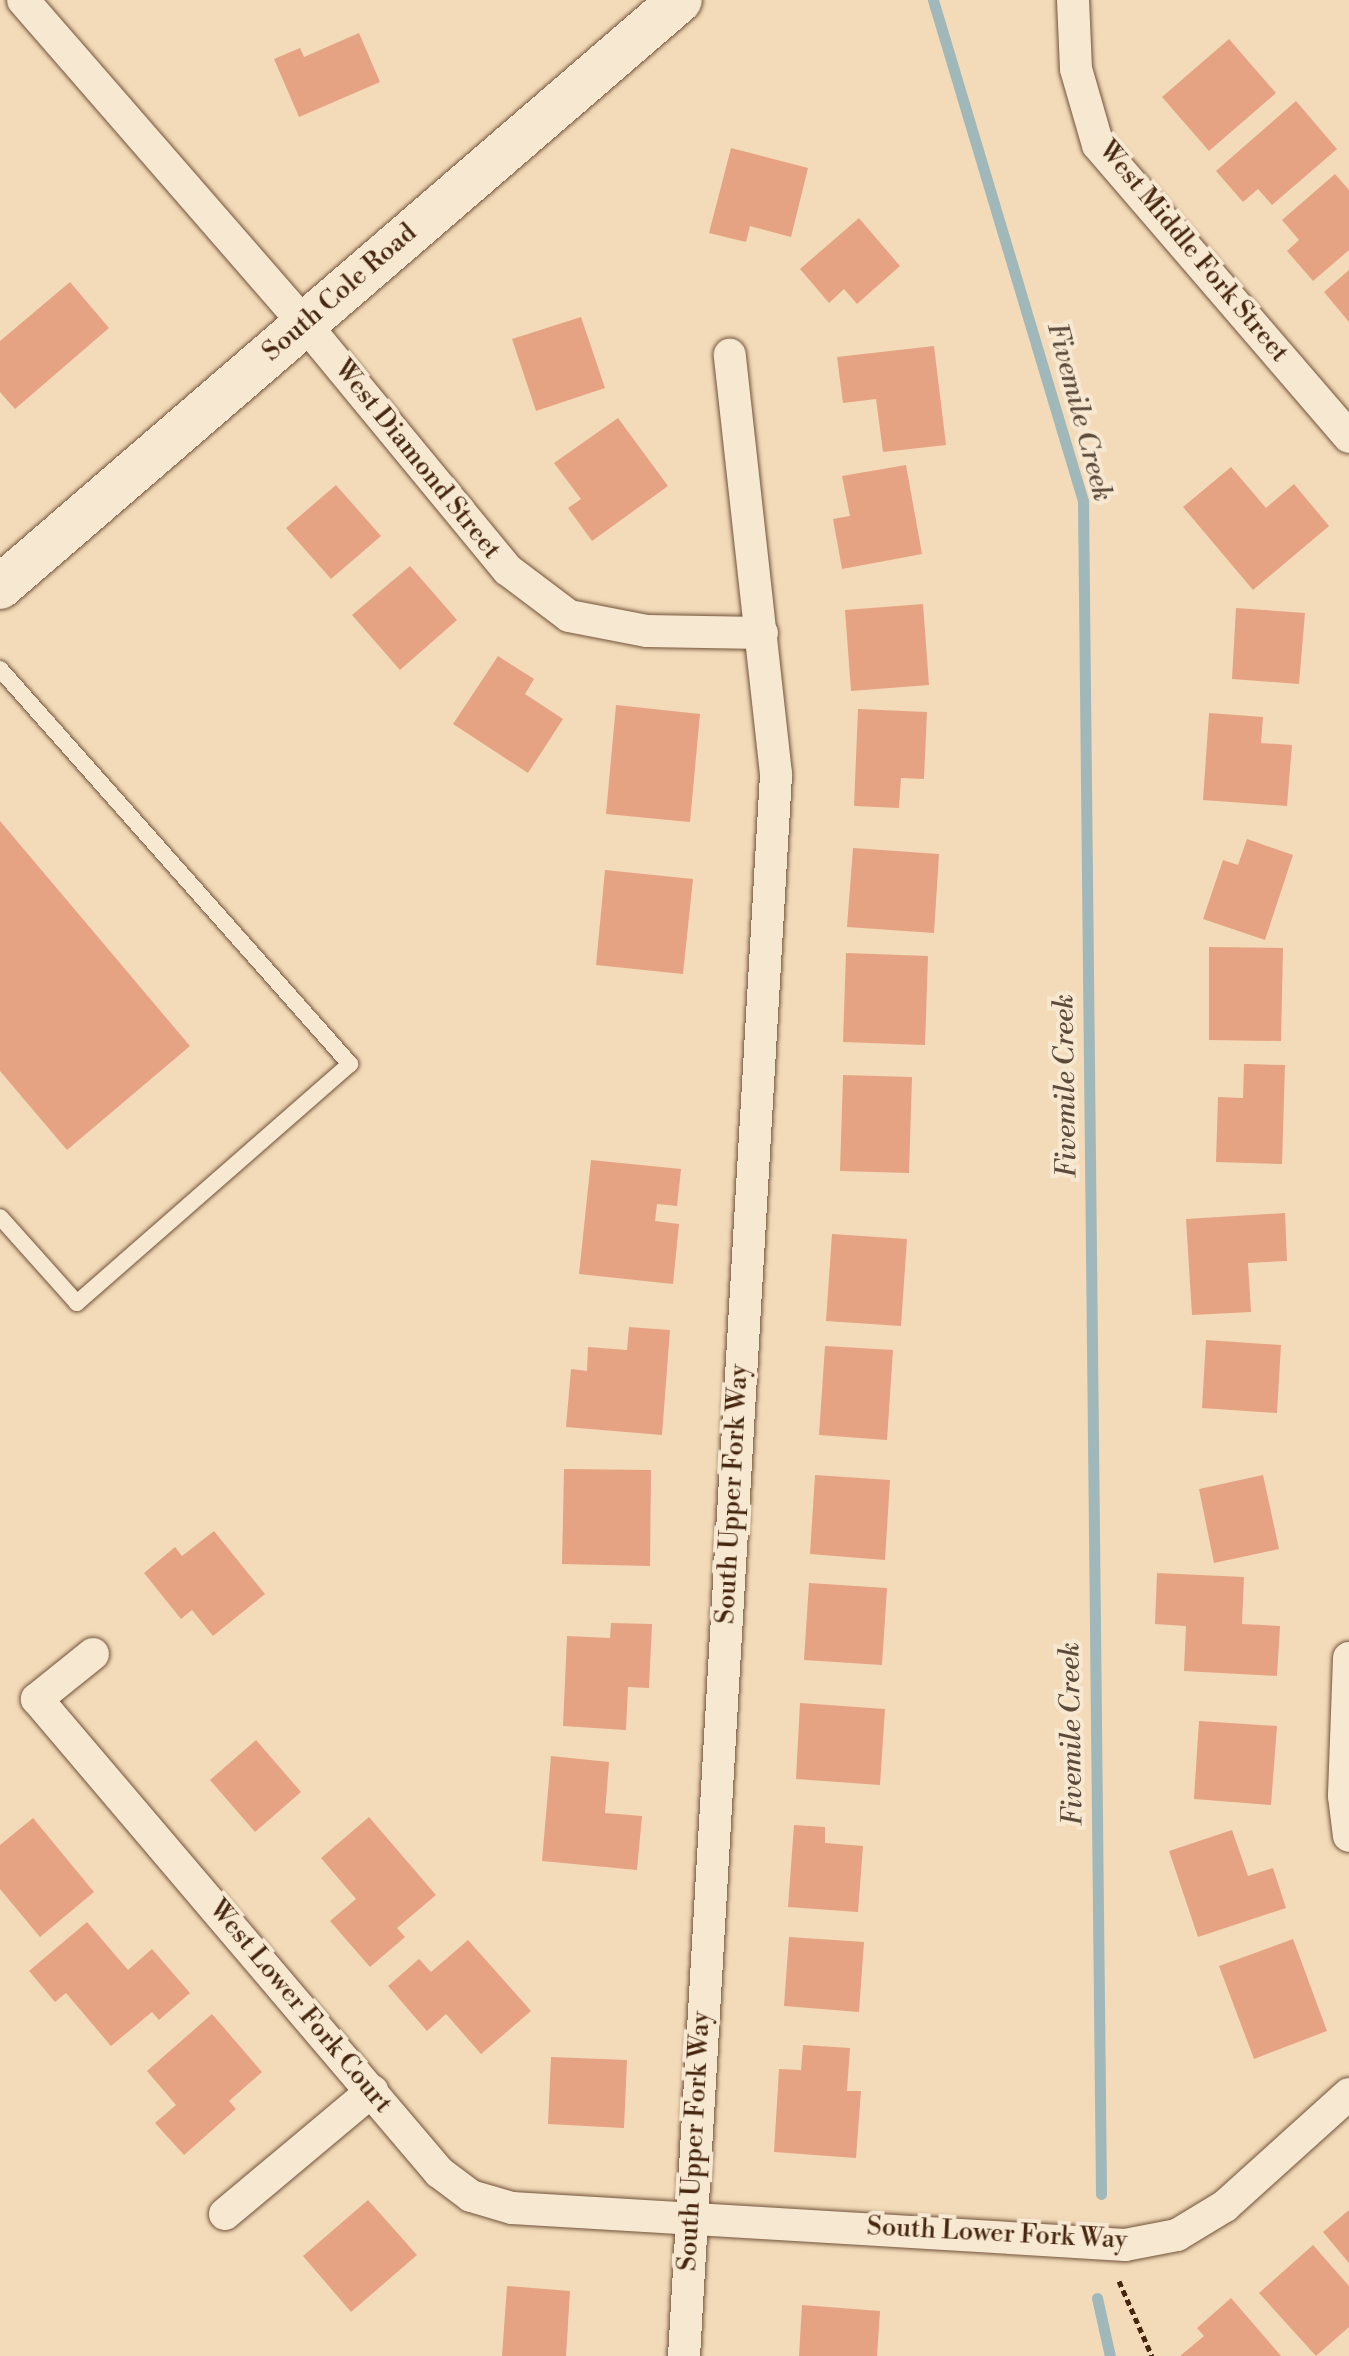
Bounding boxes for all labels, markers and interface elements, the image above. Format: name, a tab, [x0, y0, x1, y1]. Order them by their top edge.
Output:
street label: West Middle Fork Street	[1091, 135, 1295, 369]
street label: South Cole Road	[257, 218, 423, 368]
water label: Fivemile Creek	[1039, 319, 1119, 505]
street label: West Diamond Street	[327, 354, 507, 566]
water label: Fivemile Creek	[1048, 994, 1084, 1178]
street label: South Upper Fork Way	[711, 1363, 755, 1625]
water label: Fivemile Creek	[1054, 1642, 1090, 1826]
street label: West Lower Fork Court	[202, 1894, 398, 2120]
street label: South Upper Fork Way	[673, 2010, 717, 2272]
street label: South Lower Fork Way	[866, 2212, 1128, 2256]

